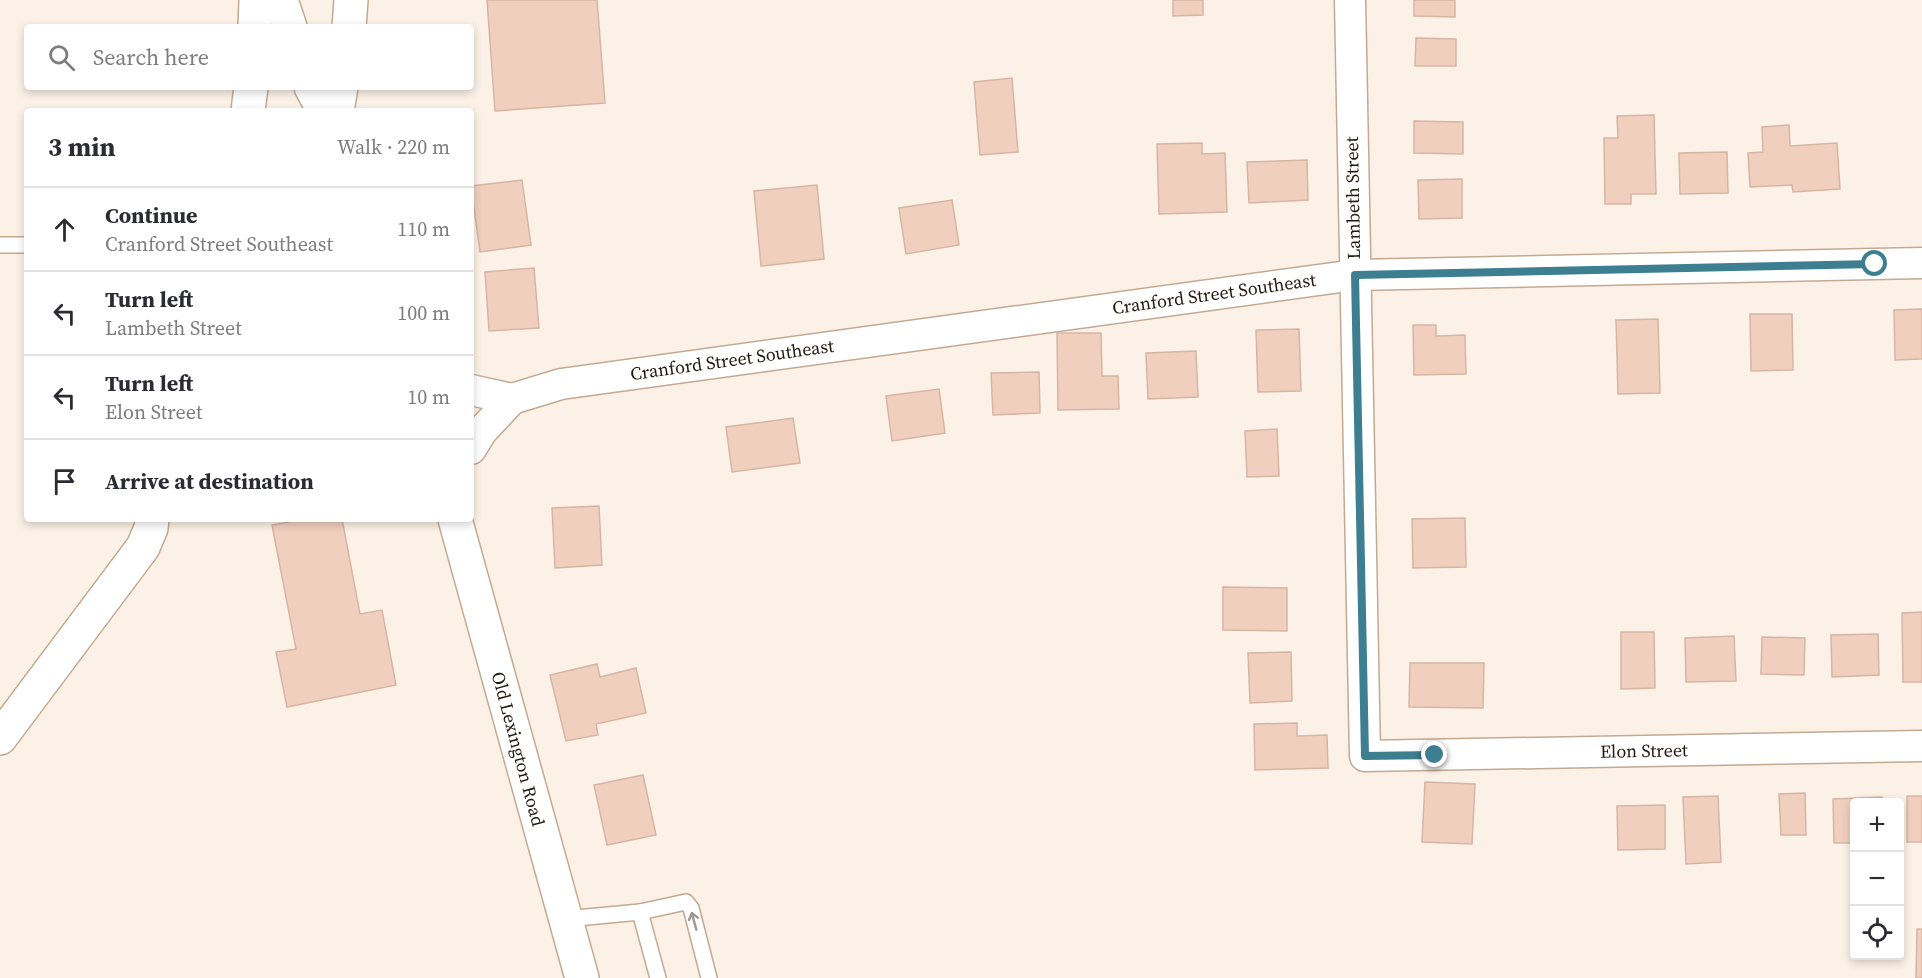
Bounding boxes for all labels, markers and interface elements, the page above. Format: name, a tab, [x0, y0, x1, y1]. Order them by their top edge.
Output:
search box	[24, 24, 474, 90]
icon: search	[45, 41, 78, 74]
text: Search here	[93, 42, 209, 72]
text: 3 min	[48, 129, 115, 165]
text: Walk · 220 m	[337, 133, 450, 161]
street label: Lambeth Street	[1339, 136, 1366, 260]
text: Continue	[105, 200, 198, 230]
icon: ahead	[48, 213, 81, 246]
text: 110 m	[397, 215, 450, 243]
text: Cranford Street Southeast	[105, 230, 333, 258]
route start	[1861, 250, 1887, 276]
street label: Cranford Street Southeast	[1111, 267, 1317, 320]
text: Turn left	[105, 284, 193, 314]
icon: left	[48, 297, 81, 330]
text: 100 m	[397, 299, 450, 327]
text: Lambeth Street	[105, 314, 242, 342]
street label: Cranford Street Southeast	[629, 333, 835, 386]
text: Turn left	[105, 368, 193, 398]
icon: left	[48, 381, 81, 414]
text: 10 m	[407, 383, 450, 411]
text: Elon Street	[105, 398, 202, 426]
icon: arrive	[48, 465, 81, 498]
text: Arrive at destination	[105, 466, 314, 496]
street label: Old Lexington Road	[486, 669, 551, 829]
street label: Elon Street	[1600, 737, 1688, 764]
route end	[1421, 741, 1447, 767]
map controls	[1850, 798, 1904, 960]
button: +	[1850, 798, 1904, 852]
button: −	[1850, 852, 1904, 906]
button: locate	[1850, 906, 1904, 960]
one-way arrow	[688, 912, 700, 931]

